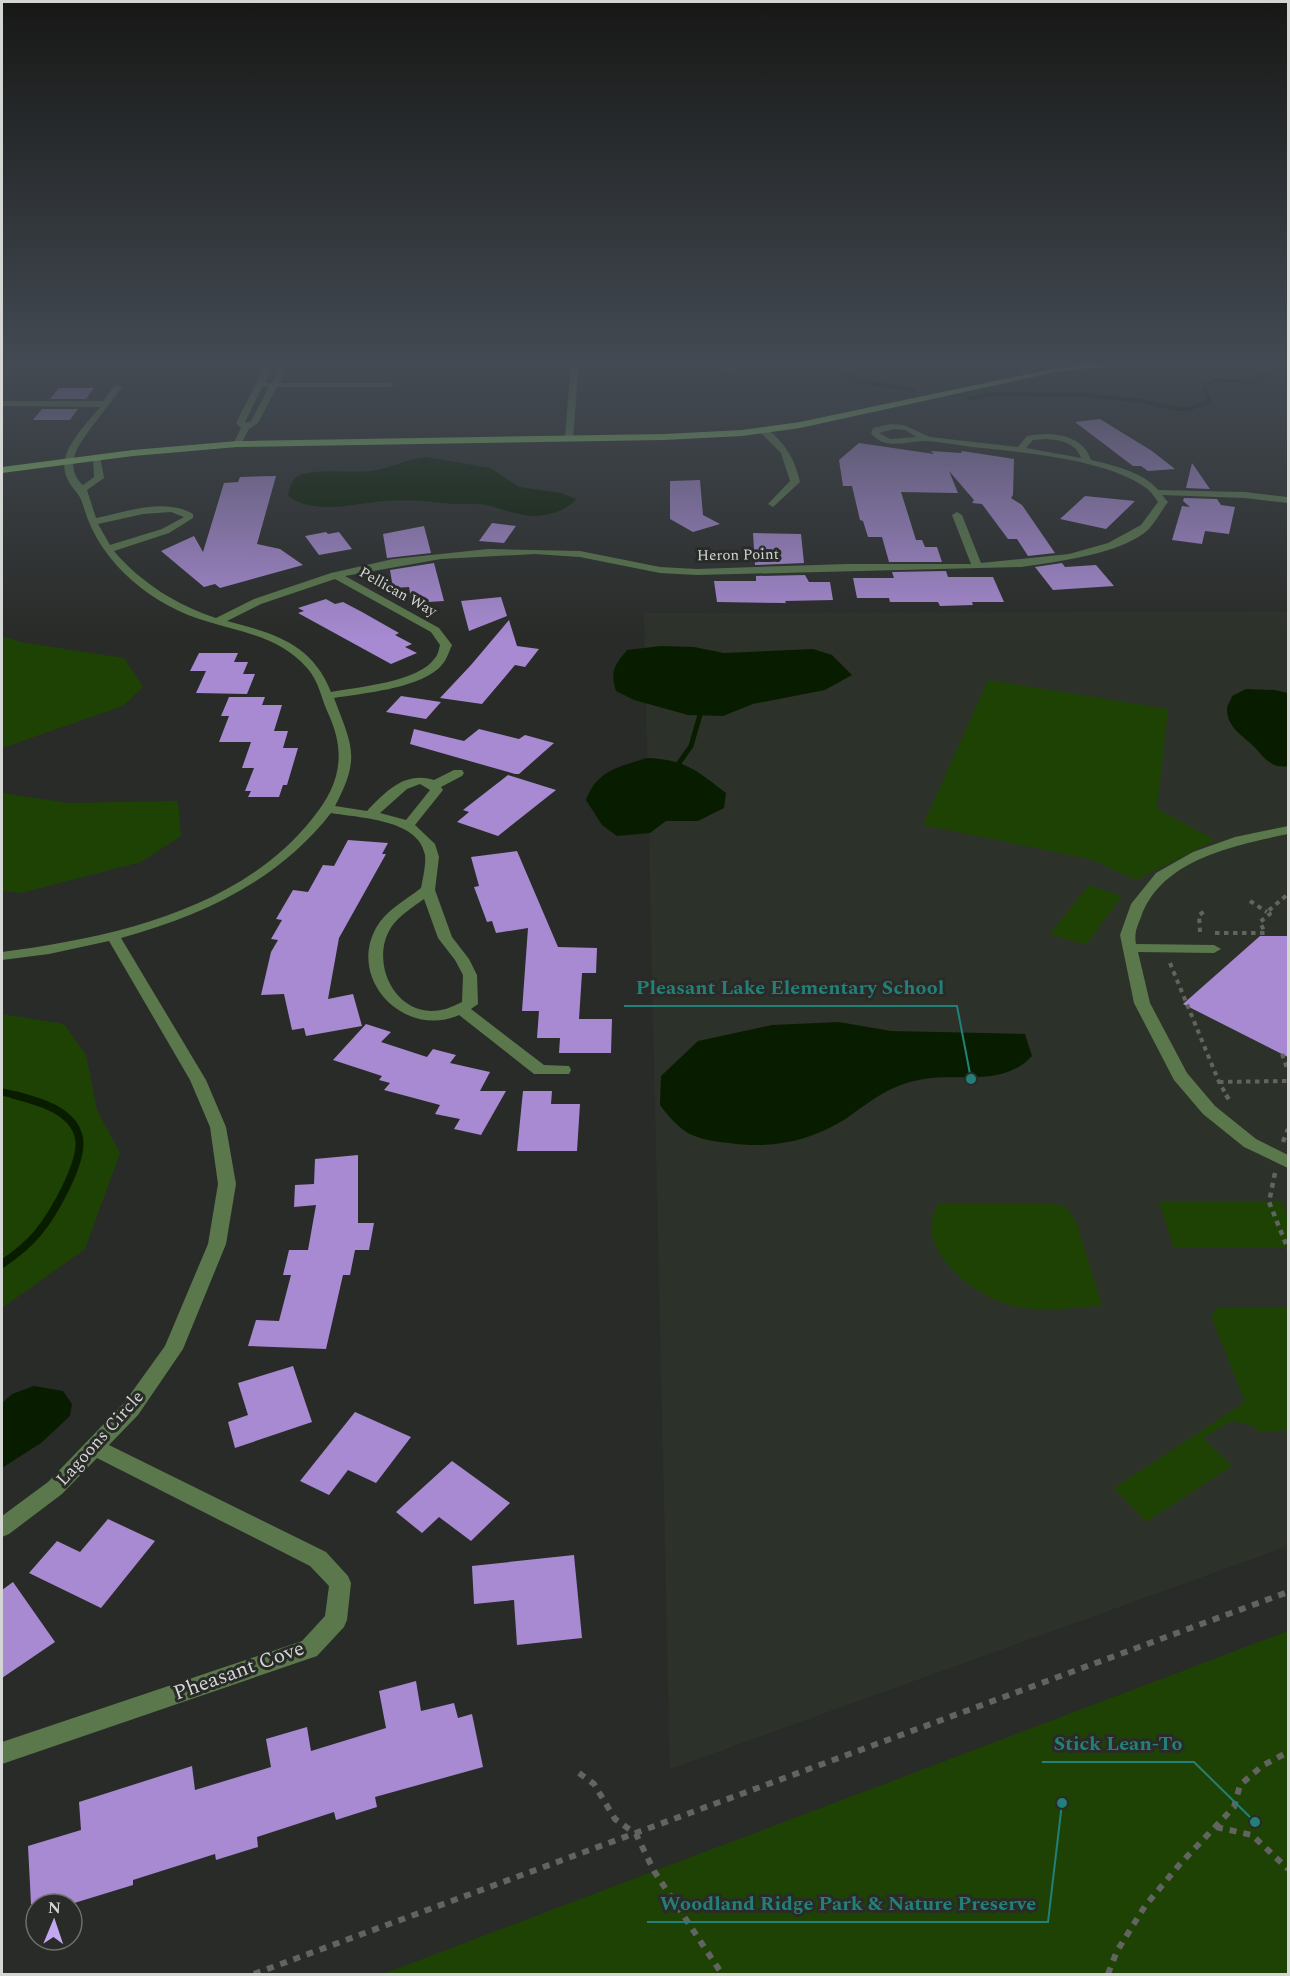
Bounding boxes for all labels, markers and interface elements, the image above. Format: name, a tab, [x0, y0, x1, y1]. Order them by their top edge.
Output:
street label: Heron Point	[697, 543, 779, 567]
street label: Pellican Way	[355, 561, 442, 623]
callout: Pleasant Lake Elementary School	[624, 968, 957, 1006]
text: Pleasant Lake Elementary School	[636, 973, 944, 1003]
street label: Lagoons Circle	[50, 1384, 150, 1492]
street label: Pheasant Cove	[169, 1632, 309, 1710]
callout: Stick Lean-To	[1042, 1724, 1194, 1762]
text: Stick Lean-To	[1054, 1729, 1182, 1759]
callout: Woodland Ridge Park & Nature Preserve	[647, 1884, 1048, 1922]
text: Woodland Ridge Park & Nature Preserve	[660, 1889, 1036, 1919]
north arrow	[24, 1892, 84, 1952]
text: N	[48, 1896, 61, 1920]

